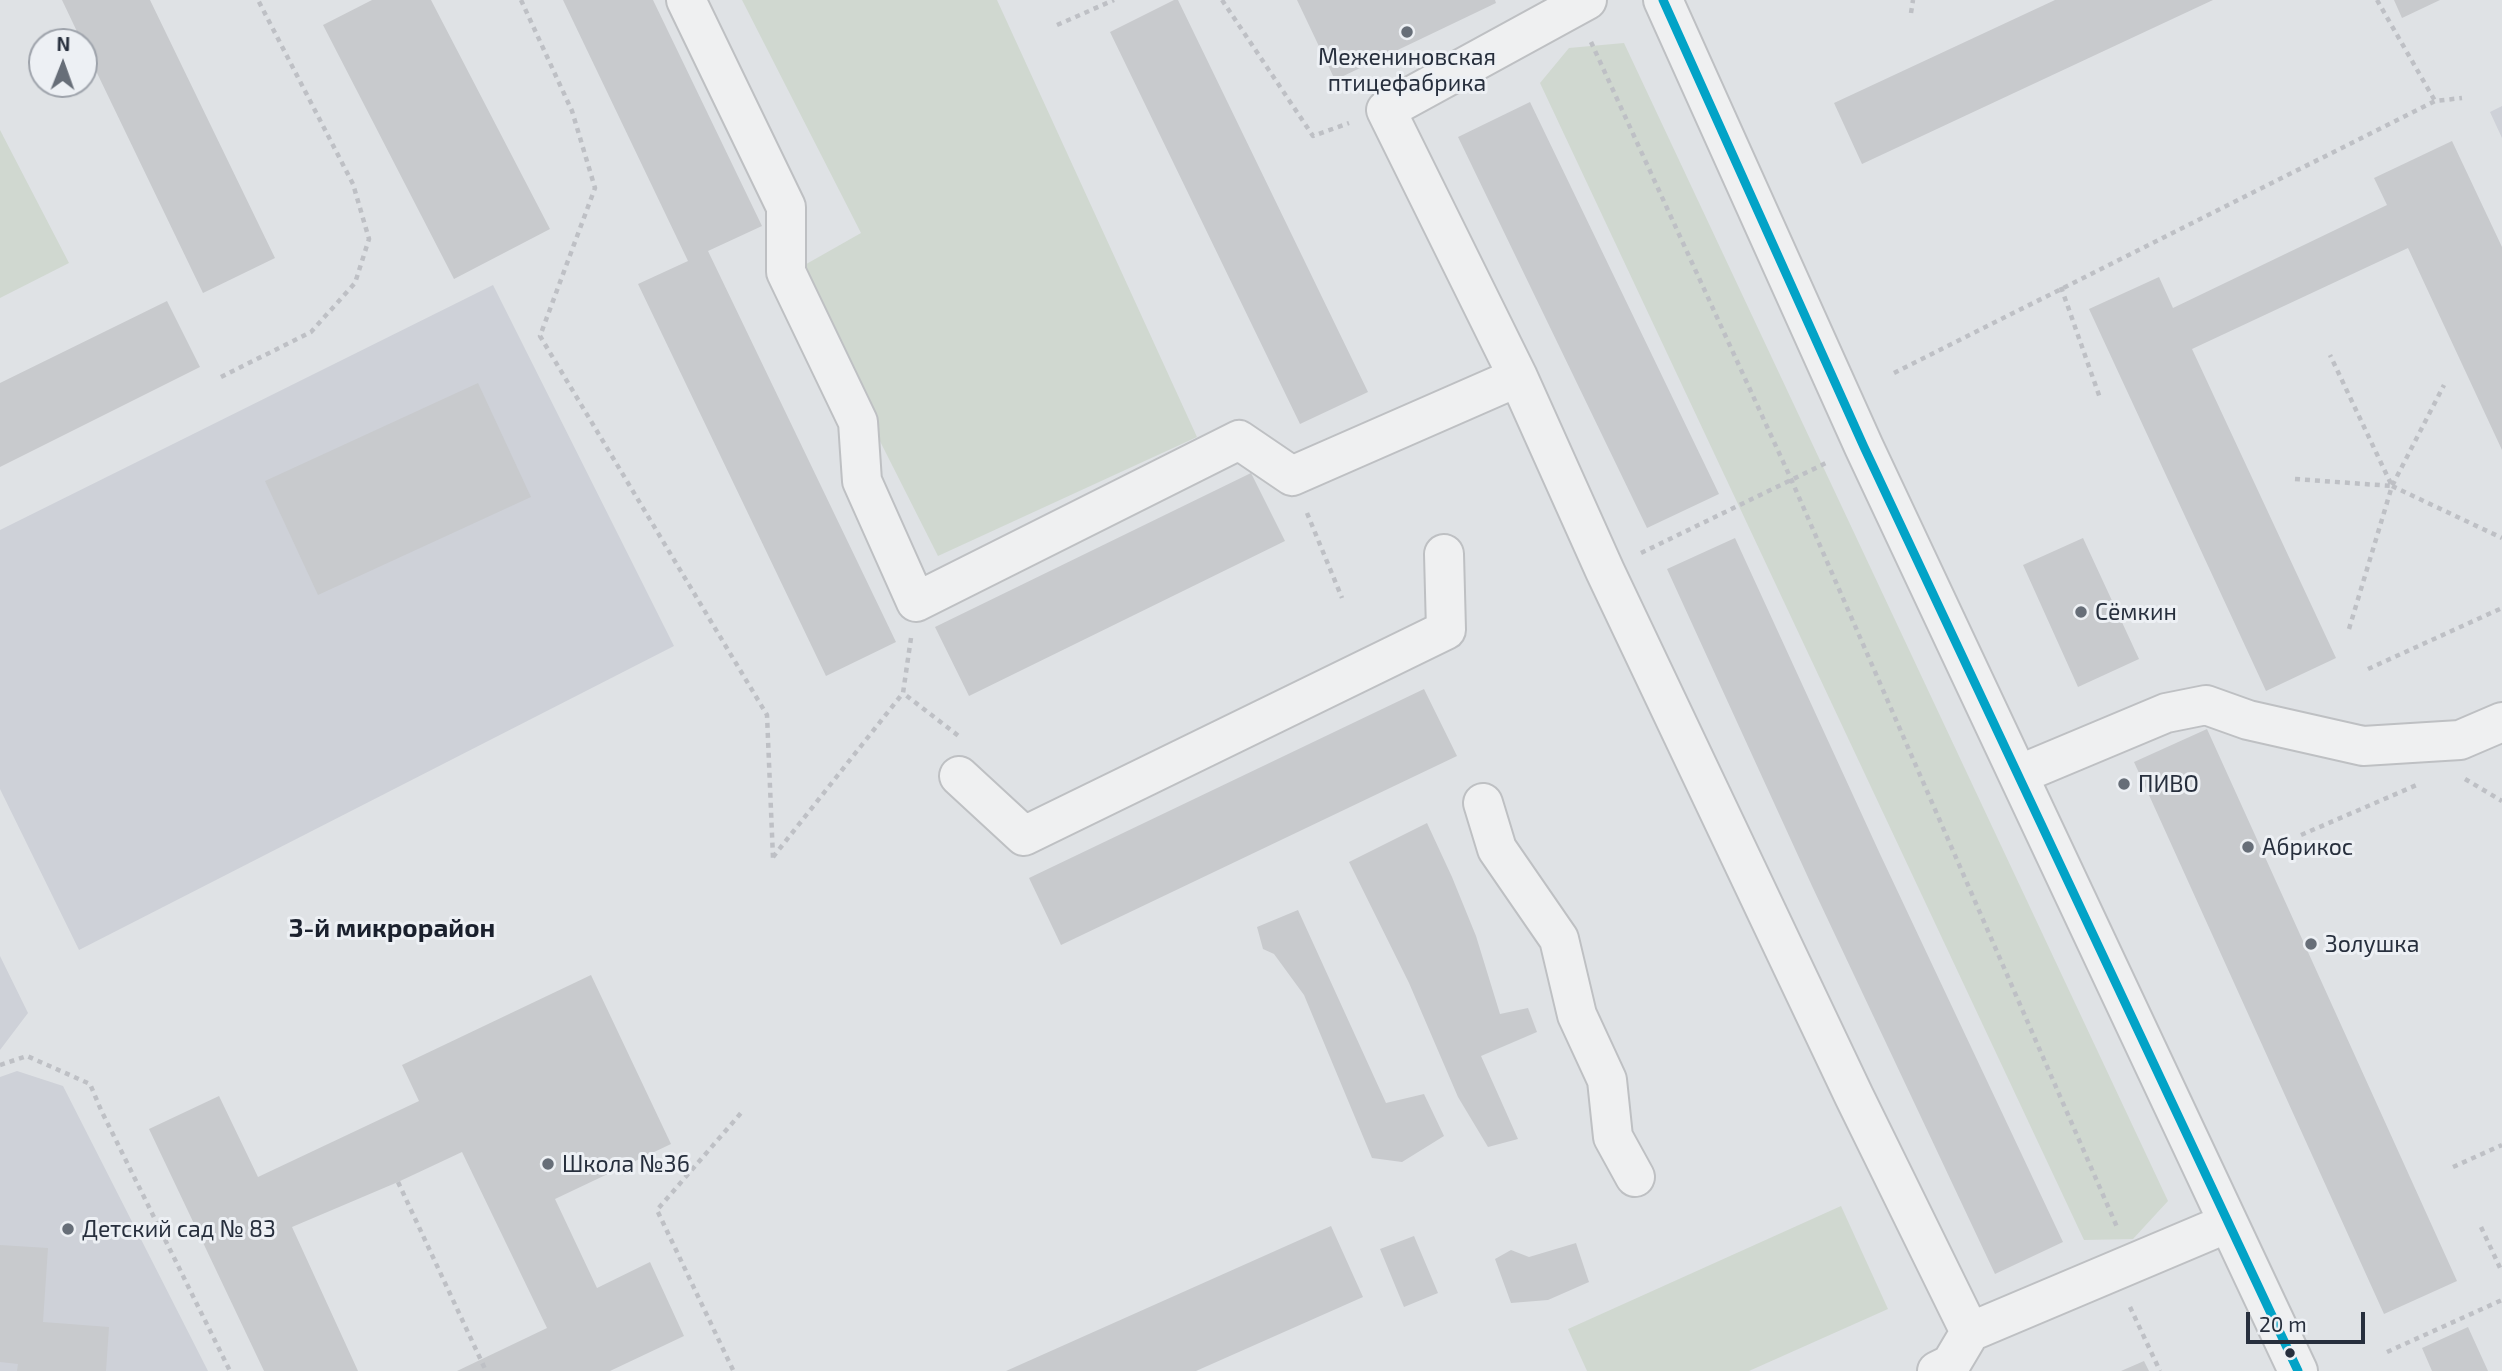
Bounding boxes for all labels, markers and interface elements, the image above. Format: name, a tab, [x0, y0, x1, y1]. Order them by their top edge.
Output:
marker: Межениновская птицефабрика	[1399, 24, 1415, 40]
north arrow	[28, 28, 98, 98]
text: N	[56, 32, 70, 55]
place label: Межениновская птицефабрика	[1318, 43, 1496, 97]
place label: Сёмкин	[2095, 598, 2177, 626]
marker: Сёмкин	[2073, 604, 2089, 620]
place label: ПИВО	[2138, 770, 2199, 798]
marker: ПИВО	[2116, 776, 2132, 792]
place label: Абрикос	[2262, 833, 2353, 861]
marker: Абрикос	[2240, 839, 2256, 855]
district label: 3-й микрорайон	[289, 912, 495, 944]
place label: Золушка	[2325, 930, 2419, 958]
marker: Золушка	[2303, 936, 2319, 952]
place label: Школа №36	[562, 1150, 690, 1178]
marker: Школа №36	[540, 1156, 556, 1172]
place label: Детский сад № 83	[82, 1215, 276, 1243]
marker: Детский сад № 83	[60, 1221, 76, 1237]
scale bar	[2250, 1298, 2369, 1342]
text: 20 m	[2259, 1311, 2307, 1336]
unlabelled marker	[2283, 1346, 2297, 1360]

